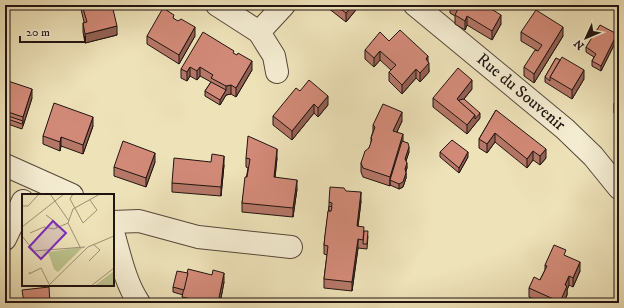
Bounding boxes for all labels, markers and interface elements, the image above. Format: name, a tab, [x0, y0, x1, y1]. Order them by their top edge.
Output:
scale bar	[20, 18, 85, 44]
north arrow	[566, 18, 606, 58]
text: 20 m	[26, 25, 50, 40]
text: N	[571, 36, 588, 52]
street label: Rue du Souvenir	[472, 48, 571, 136]
inset map	[22, 194, 114, 286]

